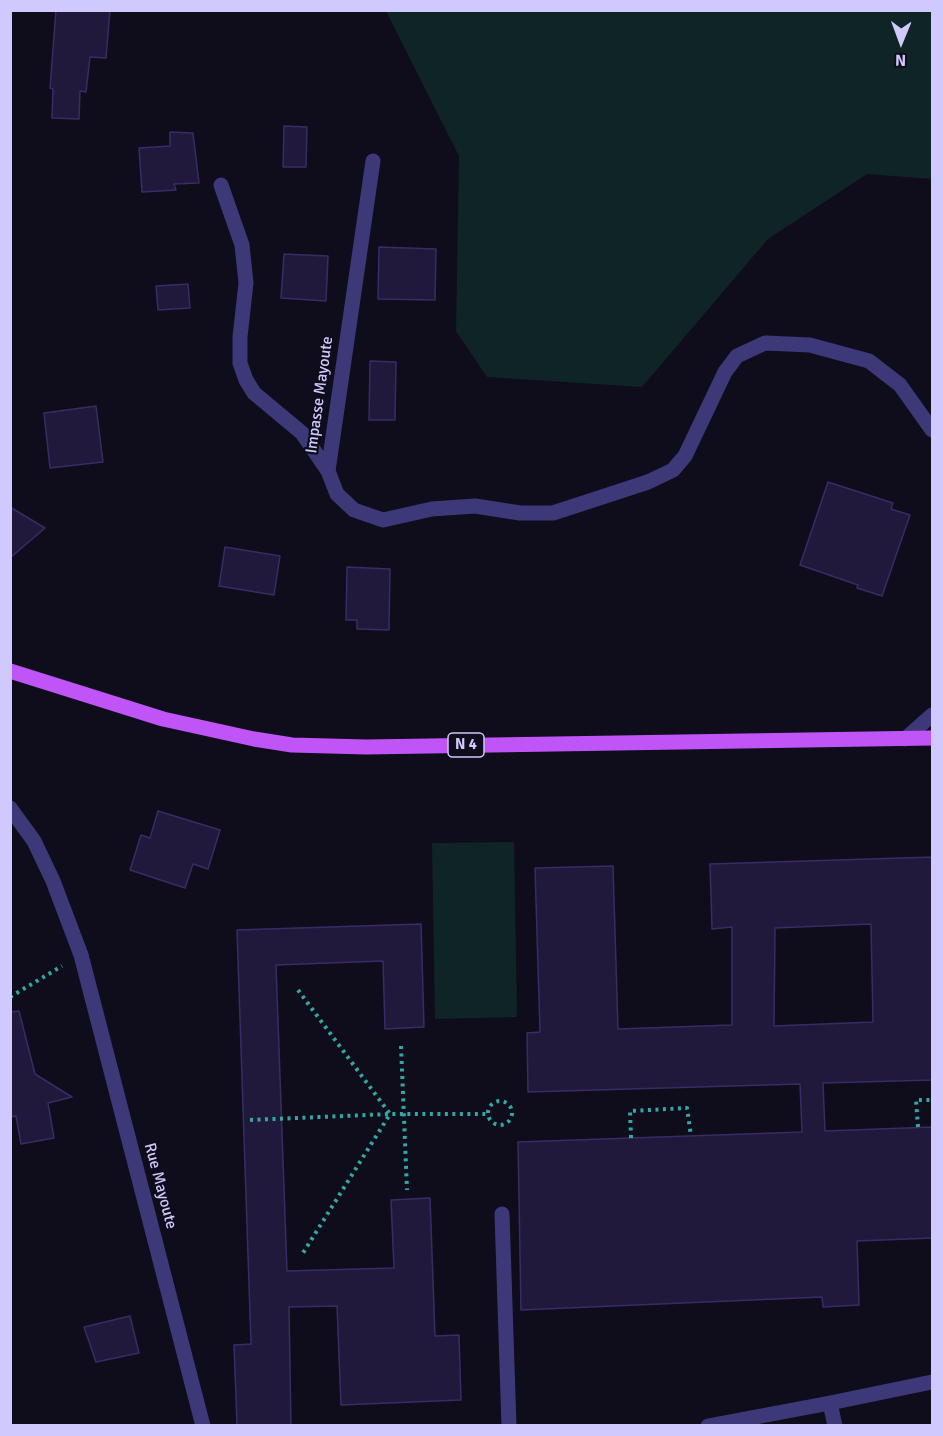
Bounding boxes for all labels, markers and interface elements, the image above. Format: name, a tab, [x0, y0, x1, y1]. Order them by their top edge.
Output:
north arrow	[871, 12, 931, 72]
text: N	[895, 50, 906, 70]
street label: Impasse Mayoute	[302, 335, 338, 455]
road number: N 4	[448, 733, 484, 757]
street label: Rue Mayoute	[139, 1141, 181, 1231]

